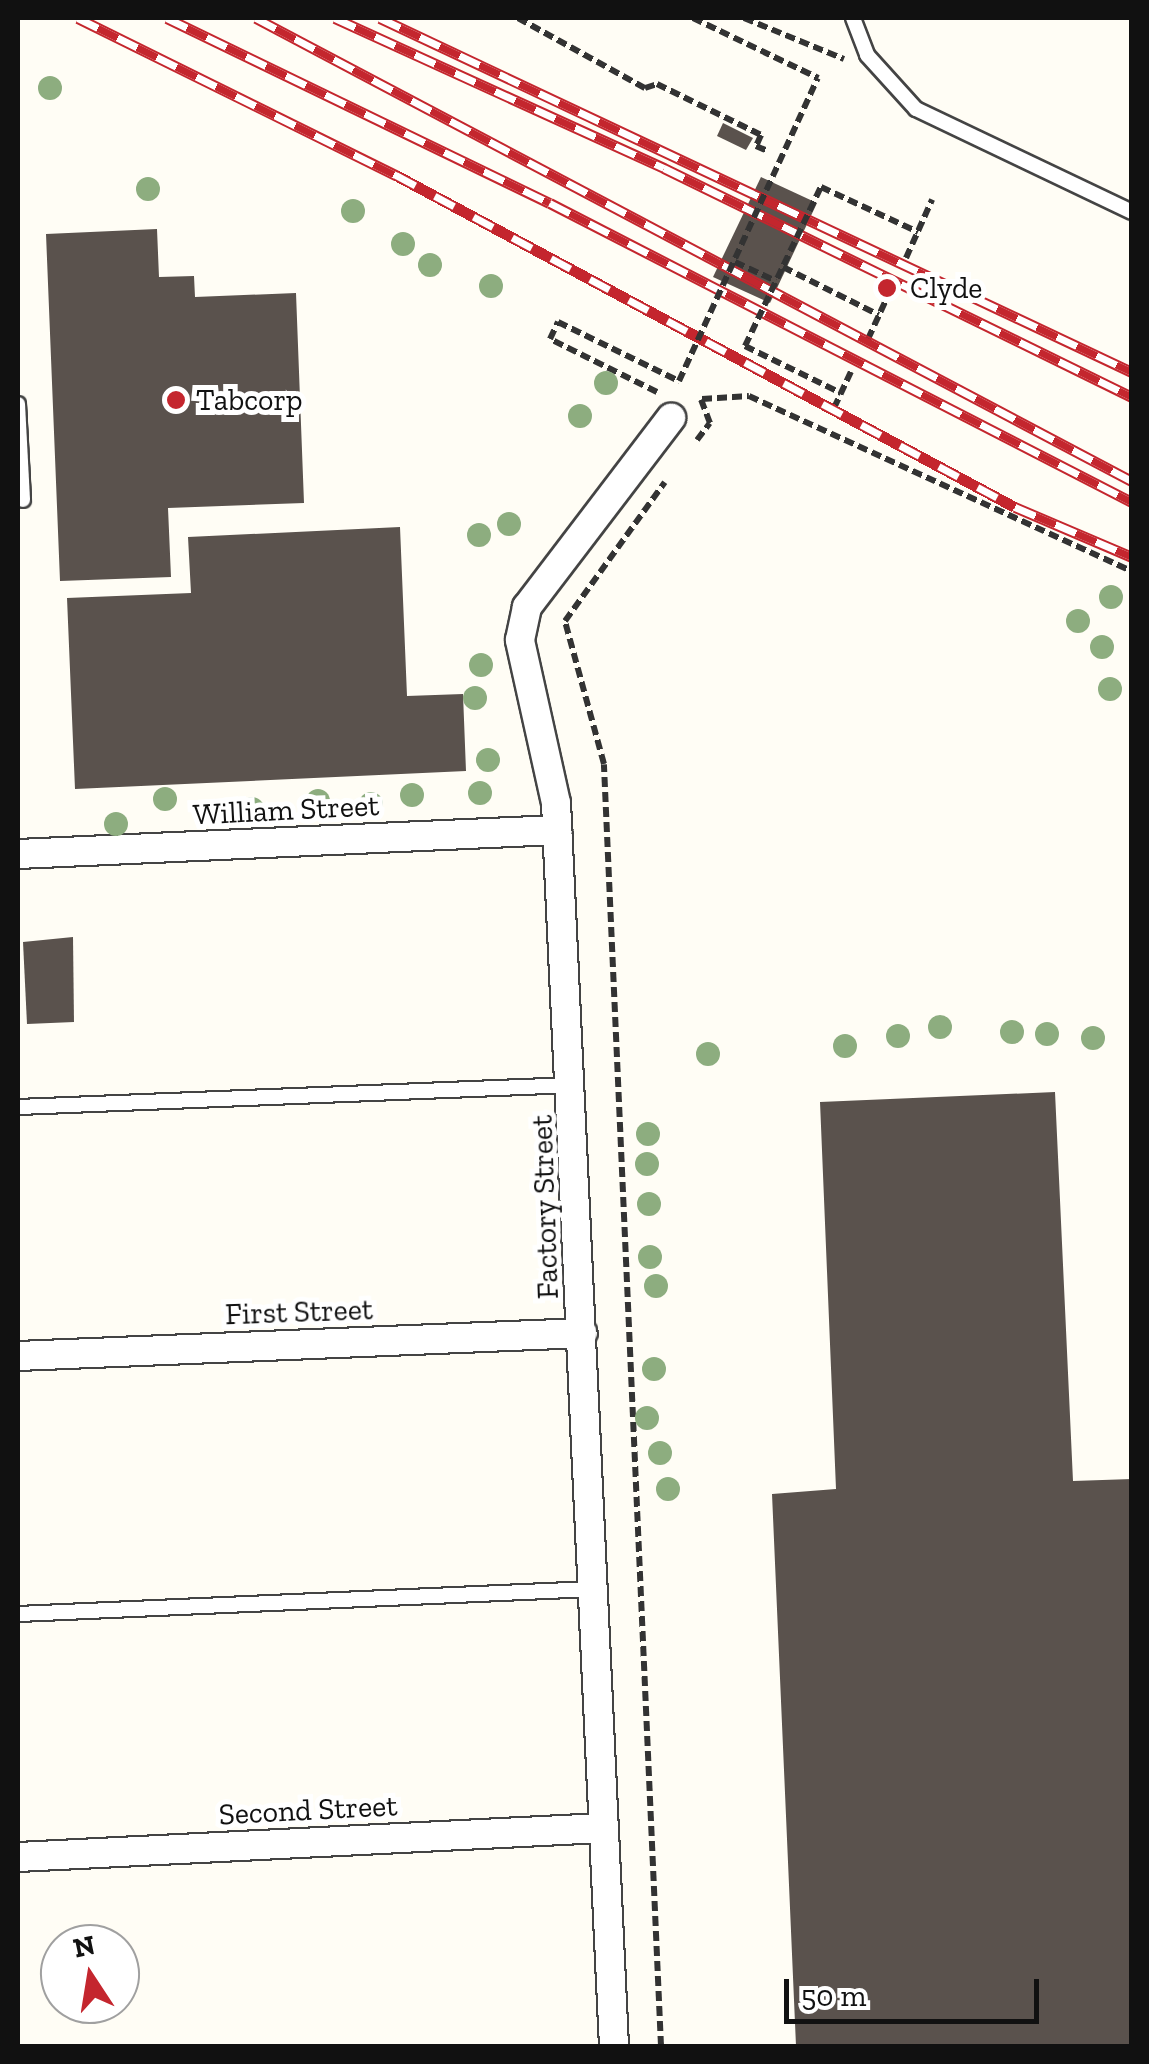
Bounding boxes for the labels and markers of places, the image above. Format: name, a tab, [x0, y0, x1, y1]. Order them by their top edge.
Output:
place label: Clyde	[910, 270, 982, 306]
marker: Clyde	[874, 275, 900, 301]
place label: Tabcorp	[196, 382, 303, 418]
marker: Tabcorp	[165, 389, 187, 411]

